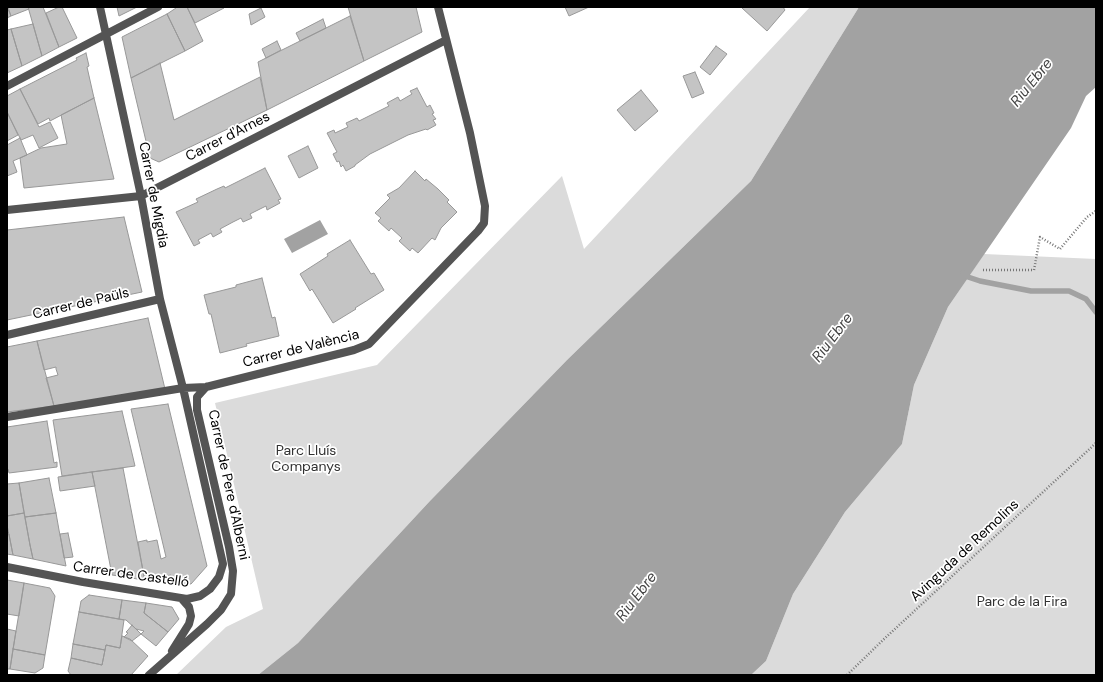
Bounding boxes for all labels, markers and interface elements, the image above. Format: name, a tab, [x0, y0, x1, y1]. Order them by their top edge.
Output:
water label: Riu Ebre	[1007, 55, 1057, 111]
street label: Carrer d'Arnes	[183, 109, 273, 165]
street label: Carrer de Migdia	[135, 141, 171, 249]
street label: Carrer de Paüls	[31, 285, 131, 323]
water label: Riu Ebre	[809, 310, 857, 366]
street label: Carrer de València	[241, 326, 361, 372]
street label: Carrer de Pere d'Alberni	[204, 408, 252, 562]
park label: Parc Lluís Companys	[271, 443, 341, 476]
street label: Avinguda de Remolins	[907, 496, 1023, 606]
street label: Carrer de Castelló	[72, 559, 190, 591]
water label: Riu Ebre	[613, 569, 661, 625]
park label: Parc de la Fira	[977, 594, 1067, 610]

